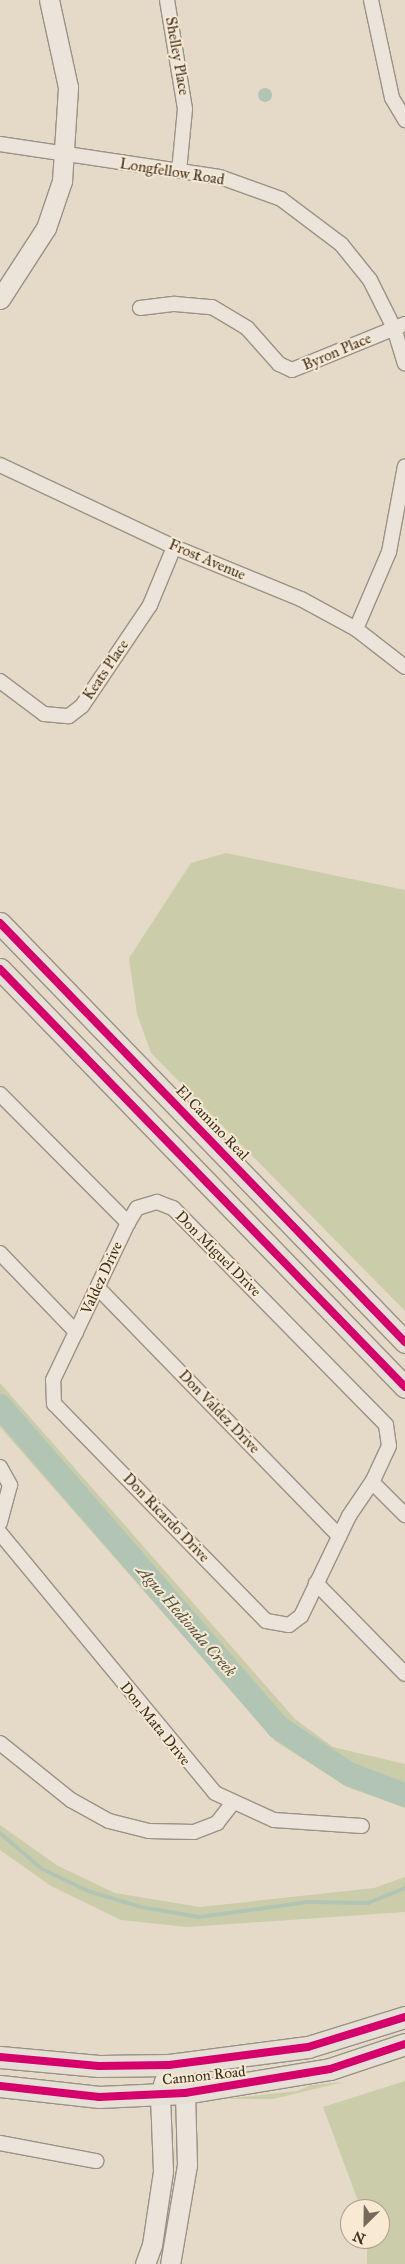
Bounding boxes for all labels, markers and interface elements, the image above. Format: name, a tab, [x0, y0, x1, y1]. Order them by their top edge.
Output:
street label: Shelley Place	[161, 15, 193, 97]
street label: Longfellow Road	[118, 155, 226, 189]
street label: Byron Place	[300, 329, 374, 375]
street label: Frost Avenue	[166, 536, 248, 584]
street label: Keats Place	[79, 637, 133, 703]
street label: El Camino Real	[172, 1082, 252, 1164]
street label: Don Miguel Drive	[171, 1207, 265, 1301]
street label: Valdez Drive	[77, 1239, 127, 1317]
street label: Don Valdez Drive	[175, 1367, 263, 1457]
street label: Don Ricardo Drive	[119, 1470, 213, 1566]
water label: Agua Hedionda Creek	[132, 1561, 240, 1681]
street label: Don Mata Drive	[116, 1679, 194, 1769]
street label: Cannon Road	[161, 2063, 247, 2089]
north arrow	[340, 2199, 390, 2249]
text: N	[351, 2227, 368, 2247]

